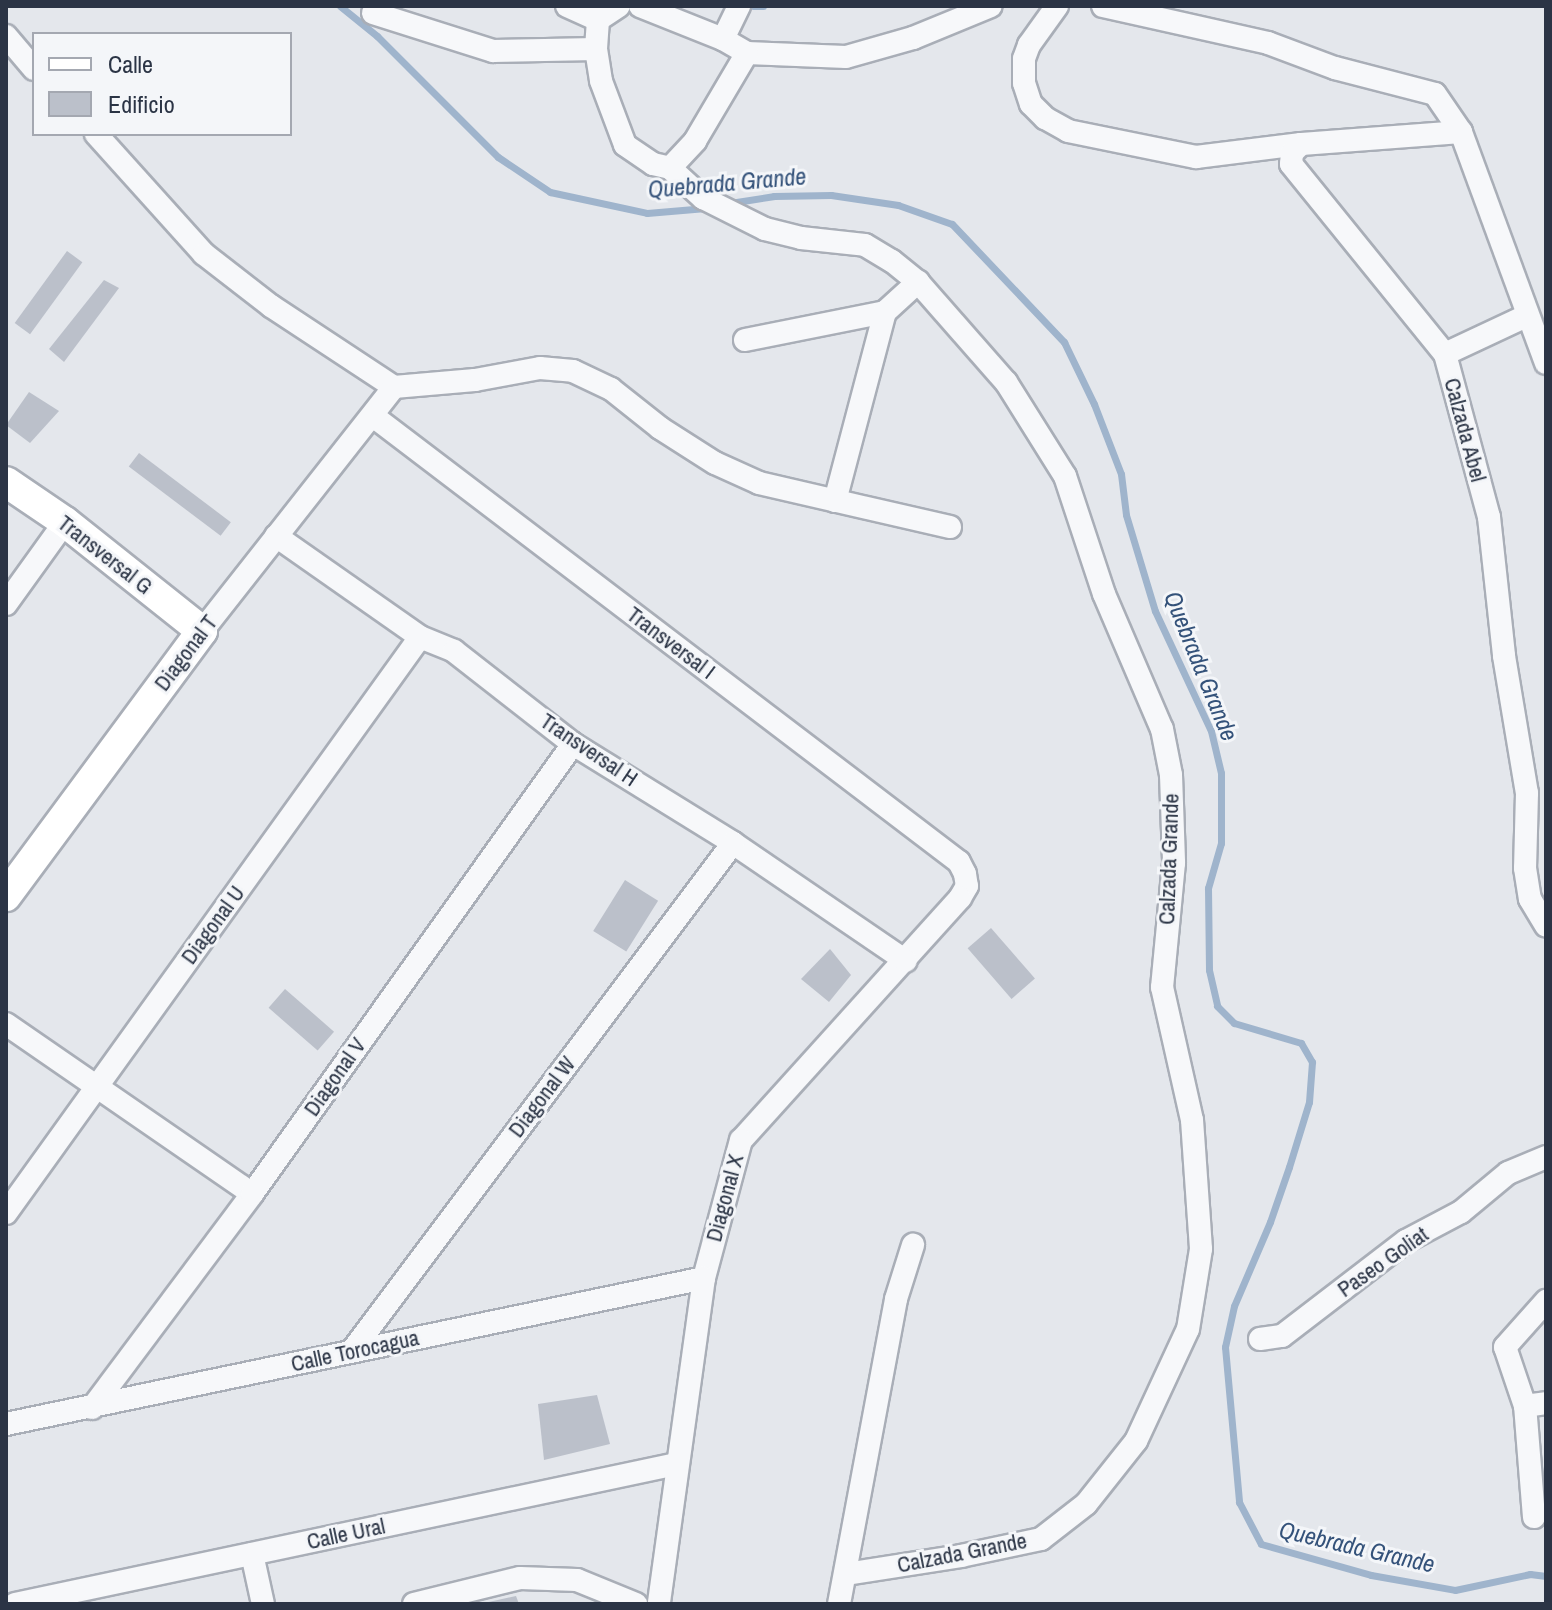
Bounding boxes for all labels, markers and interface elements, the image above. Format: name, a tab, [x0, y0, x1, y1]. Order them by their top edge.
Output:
legend	[32, 32, 292, 136]
text: Calle	[108, 48, 153, 80]
text: Edificio	[108, 88, 175, 120]
water label: Quebrada Grande	[647, 162, 807, 204]
street label: Calzada Abel	[1438, 375, 1492, 485]
street label: Transversal G	[53, 510, 157, 600]
water label: Quebrada Grande	[1158, 587, 1244, 745]
street label: Transversal I	[622, 601, 720, 685]
street label: Diagonal T	[149, 610, 223, 696]
street label: Transversal H	[535, 708, 643, 792]
street label: Calzada Grande	[1154, 793, 1184, 925]
street label: Diagonal U	[176, 881, 250, 969]
street label: Diagonal V	[299, 1033, 371, 1121]
street label: Diagonal W	[503, 1051, 581, 1143]
street label: Diagonal X	[701, 1151, 749, 1245]
street label: Paseo Goliat	[1333, 1221, 1433, 1303]
street label: Calle Torocagua	[289, 1325, 421, 1377]
street label: Calle Ural	[305, 1513, 387, 1555]
water label: Quebrada Grande	[1276, 1515, 1438, 1579]
street label: Calzada Grande	[895, 1528, 1029, 1578]

